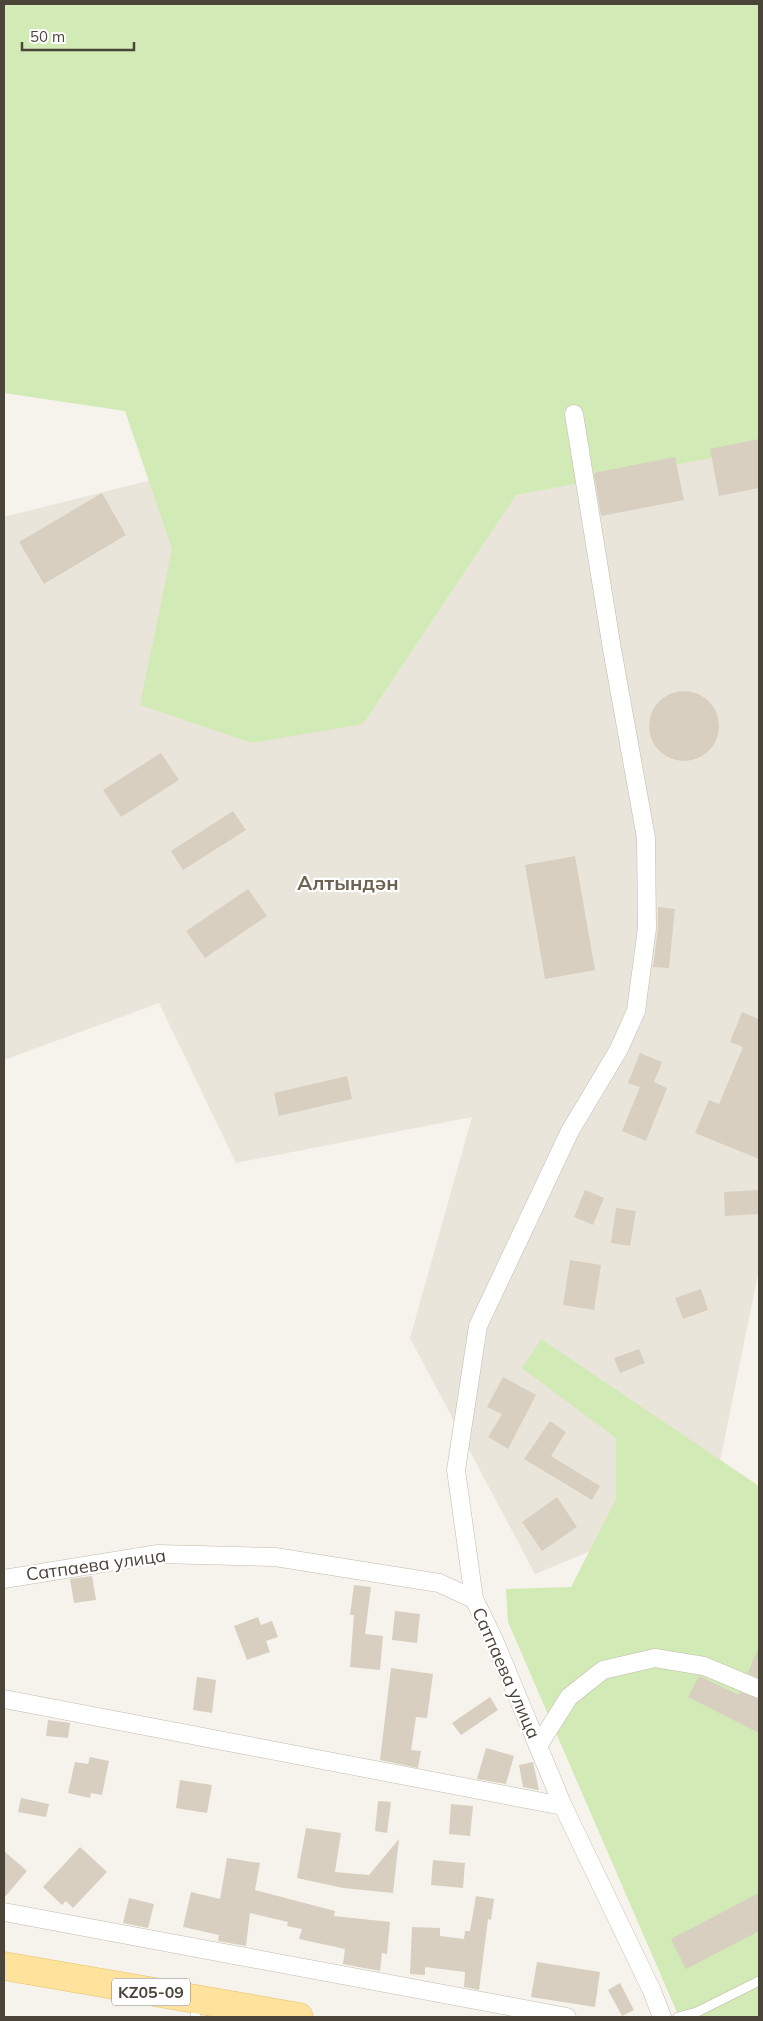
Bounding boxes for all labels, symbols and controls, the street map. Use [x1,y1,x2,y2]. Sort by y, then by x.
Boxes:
scale bar [22,20,135,52]
text: 50 m [30,27,65,46]
district label: Алтындән [297,870,399,895]
street label: Сатпаева улица [24,1543,167,1586]
street label: Сатпаева улица [467,1604,546,1742]
road number: KZ05-09 [112,1978,190,2005]

